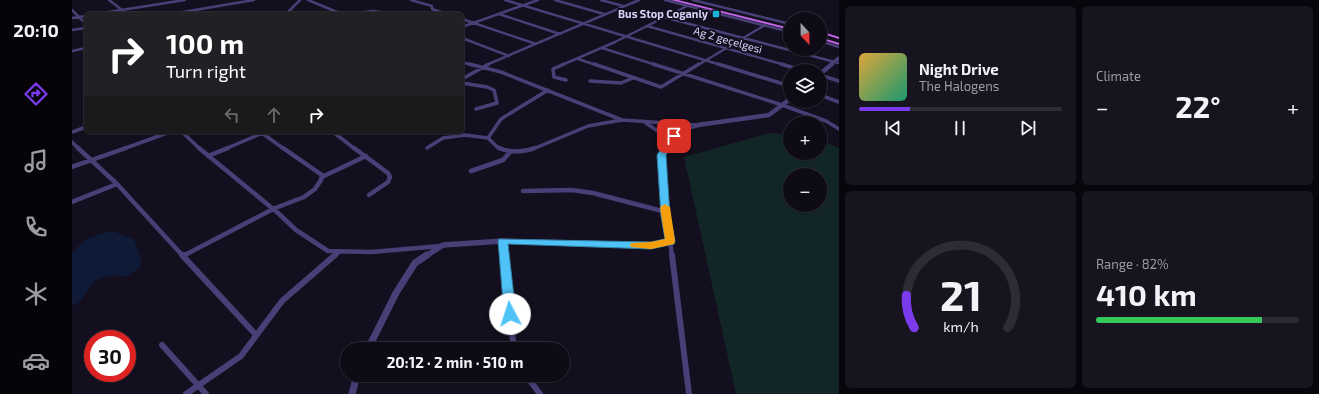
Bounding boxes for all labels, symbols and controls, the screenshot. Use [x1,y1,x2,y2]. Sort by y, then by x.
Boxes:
place label: Bus Stop Coganly [618,7,709,21]
marker: Bus Stop Coganly [711,9,721,19]
north arrow [783,12,827,56]
map controls [783,12,827,212]
text: 20:10 [13,19,59,41]
street label: Ag 2 geçelgesi [692,24,764,56]
text: 100 m [166,26,244,60]
icon: right [100,28,152,80]
text: Turn right [166,60,246,82]
text: Night Drive [919,60,999,78]
button: layers [783,64,827,108]
text: Climate [1096,68,1141,84]
text: The Halogens [919,78,999,94]
icon: directions [22,80,50,108]
text: 22° [1175,88,1220,124]
text: − [1096,94,1109,120]
text: + [1287,94,1299,120]
icon: left [221,104,243,126]
icon: ahead [263,104,285,126]
icon: right [305,104,327,126]
button: + [783,116,827,160]
icon: previous [882,117,904,139]
icon: pause [949,117,971,139]
icon: next [1017,117,1039,139]
pin [657,119,691,153]
icon: arrive [663,125,685,147]
icon: music [22,147,50,175]
button: − [783,168,827,212]
icon: phone [22,213,50,241]
text: Range · 82% [1096,256,1169,272]
text: 21 [939,268,982,318]
text: 410 km [1096,276,1197,312]
icon: climate [22,280,50,308]
position arrow [489,293,531,335]
text: km/h [943,317,978,334]
speed limit sign: 30 [84,330,136,382]
icon: car [22,347,50,375]
text: 20:12 · 2 min · 510 m [387,353,523,371]

